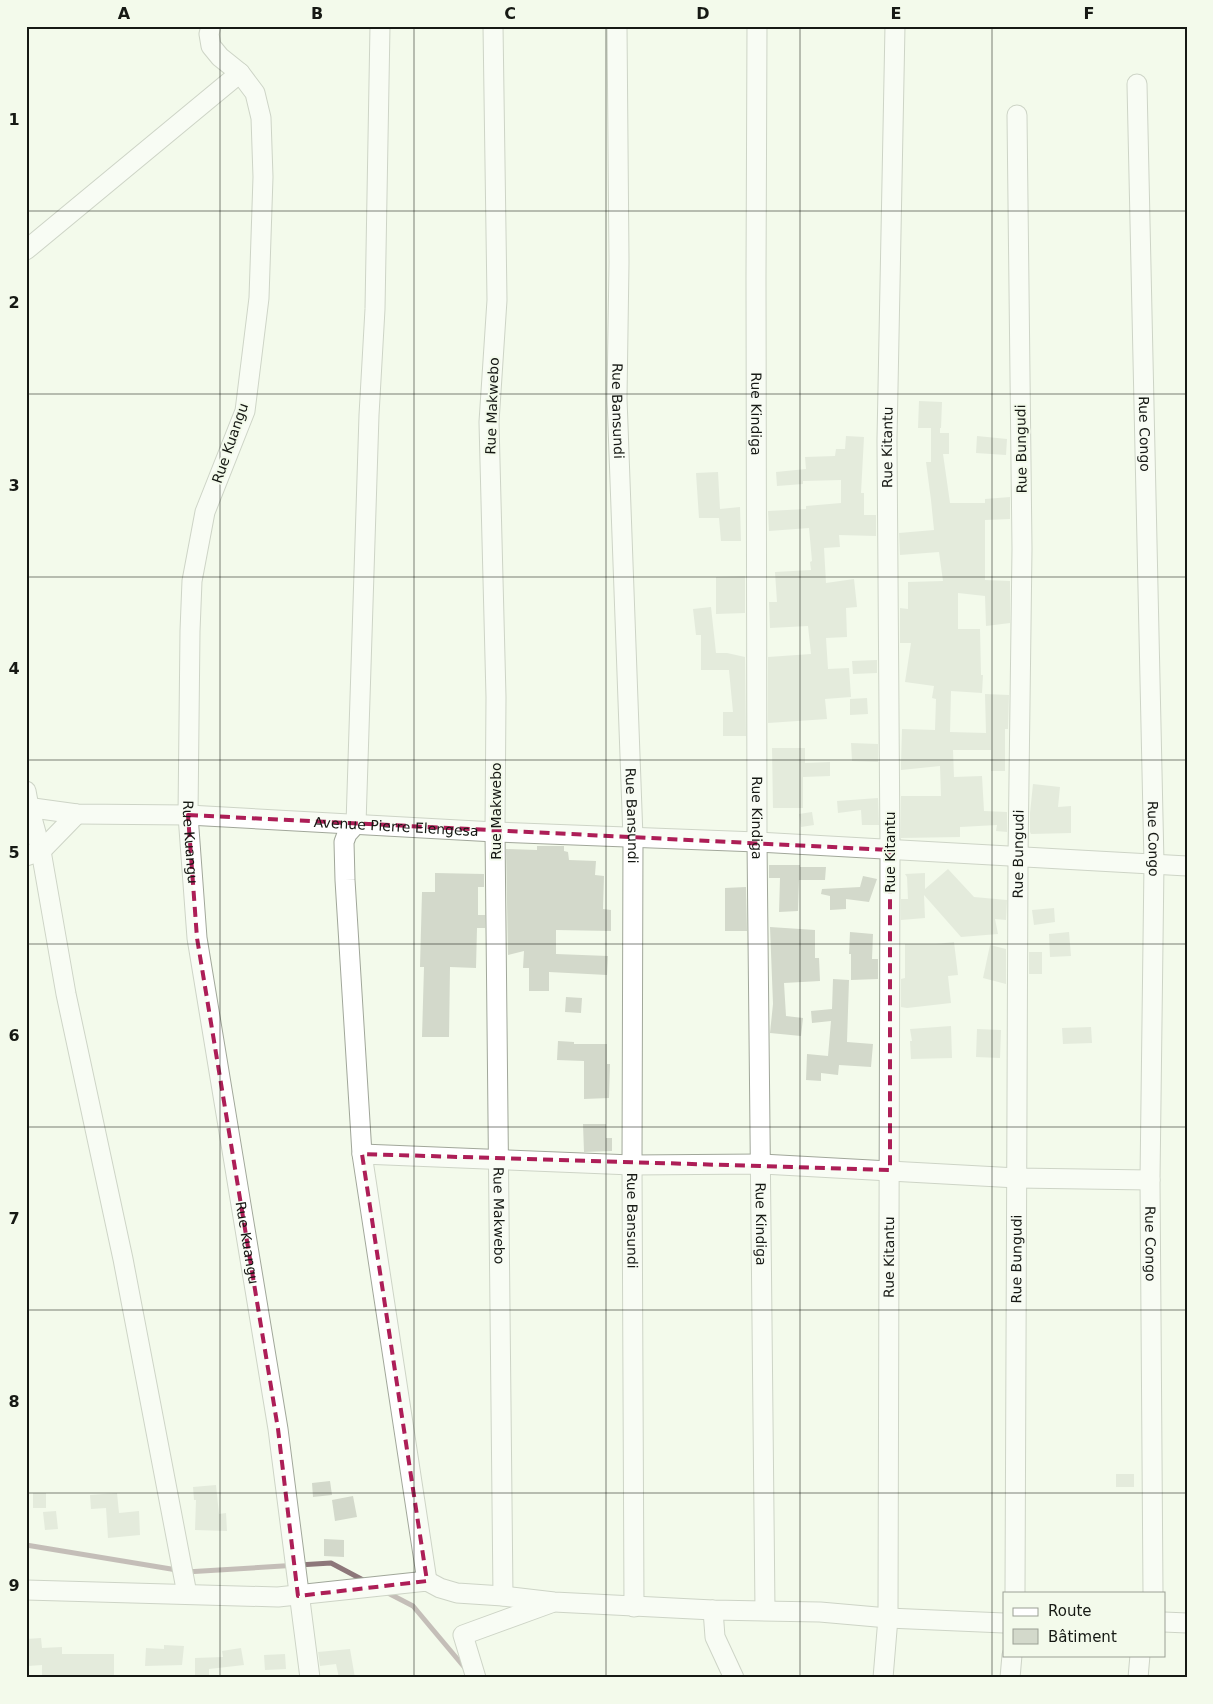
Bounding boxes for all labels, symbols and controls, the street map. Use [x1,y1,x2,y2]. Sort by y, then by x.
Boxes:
text: A [118,4,131,23]
text: B [311,4,323,23]
text: C [504,4,516,23]
text: D [696,4,710,23]
text: E [891,4,901,23]
text: F [1084,4,1094,23]
text: 1 [8,110,20,129]
text: 2 [8,293,20,312]
street label: Rue Makwebo [482,357,502,455]
street label: Rue Bansundi [609,363,627,459]
street label: Rue Kindiga [748,372,764,456]
street label: Rue Congo [1136,396,1153,472]
street label: Rue Kuangu [209,401,251,485]
street label: Rue Bungudi [1012,404,1030,494]
street label: Rue Kitantu [879,406,896,488]
text: 3 [8,476,20,495]
text: 4 [8,659,20,678]
street label: Rue Makwebo [488,762,504,860]
street label: Rue Bansundi [622,767,641,864]
street label: Rue Kindiga [749,776,765,860]
street label: Rue Kuangu [180,800,201,884]
street label: Rue Congo [1145,801,1162,877]
street label: Rue Bungudi [1010,809,1027,899]
street label: Rue Kitantu [882,811,898,893]
street label: Avenue Pierre Elengesa [313,814,479,839]
text: 5 [8,843,20,862]
text: 6 [8,1026,20,1045]
street label: Rue Makwebo [491,1167,508,1264]
street label: Rue Bansundi [624,1173,640,1269]
street label: Rue Kindiga [753,1182,769,1266]
street label: Rue Kuangu [233,1200,262,1285]
street label: Rue Congo [1142,1206,1159,1282]
text: 7 [8,1209,20,1228]
street label: Rue Bungudi [1008,1214,1025,1304]
street label: Rue Kitantu [881,1216,897,1298]
text: 8 [8,1392,20,1411]
text: 9 [8,1576,20,1595]
legend [1003,1592,1166,1656]
text: Route [1048,1602,1092,1620]
text: Bâtiment [1048,1628,1117,1646]

